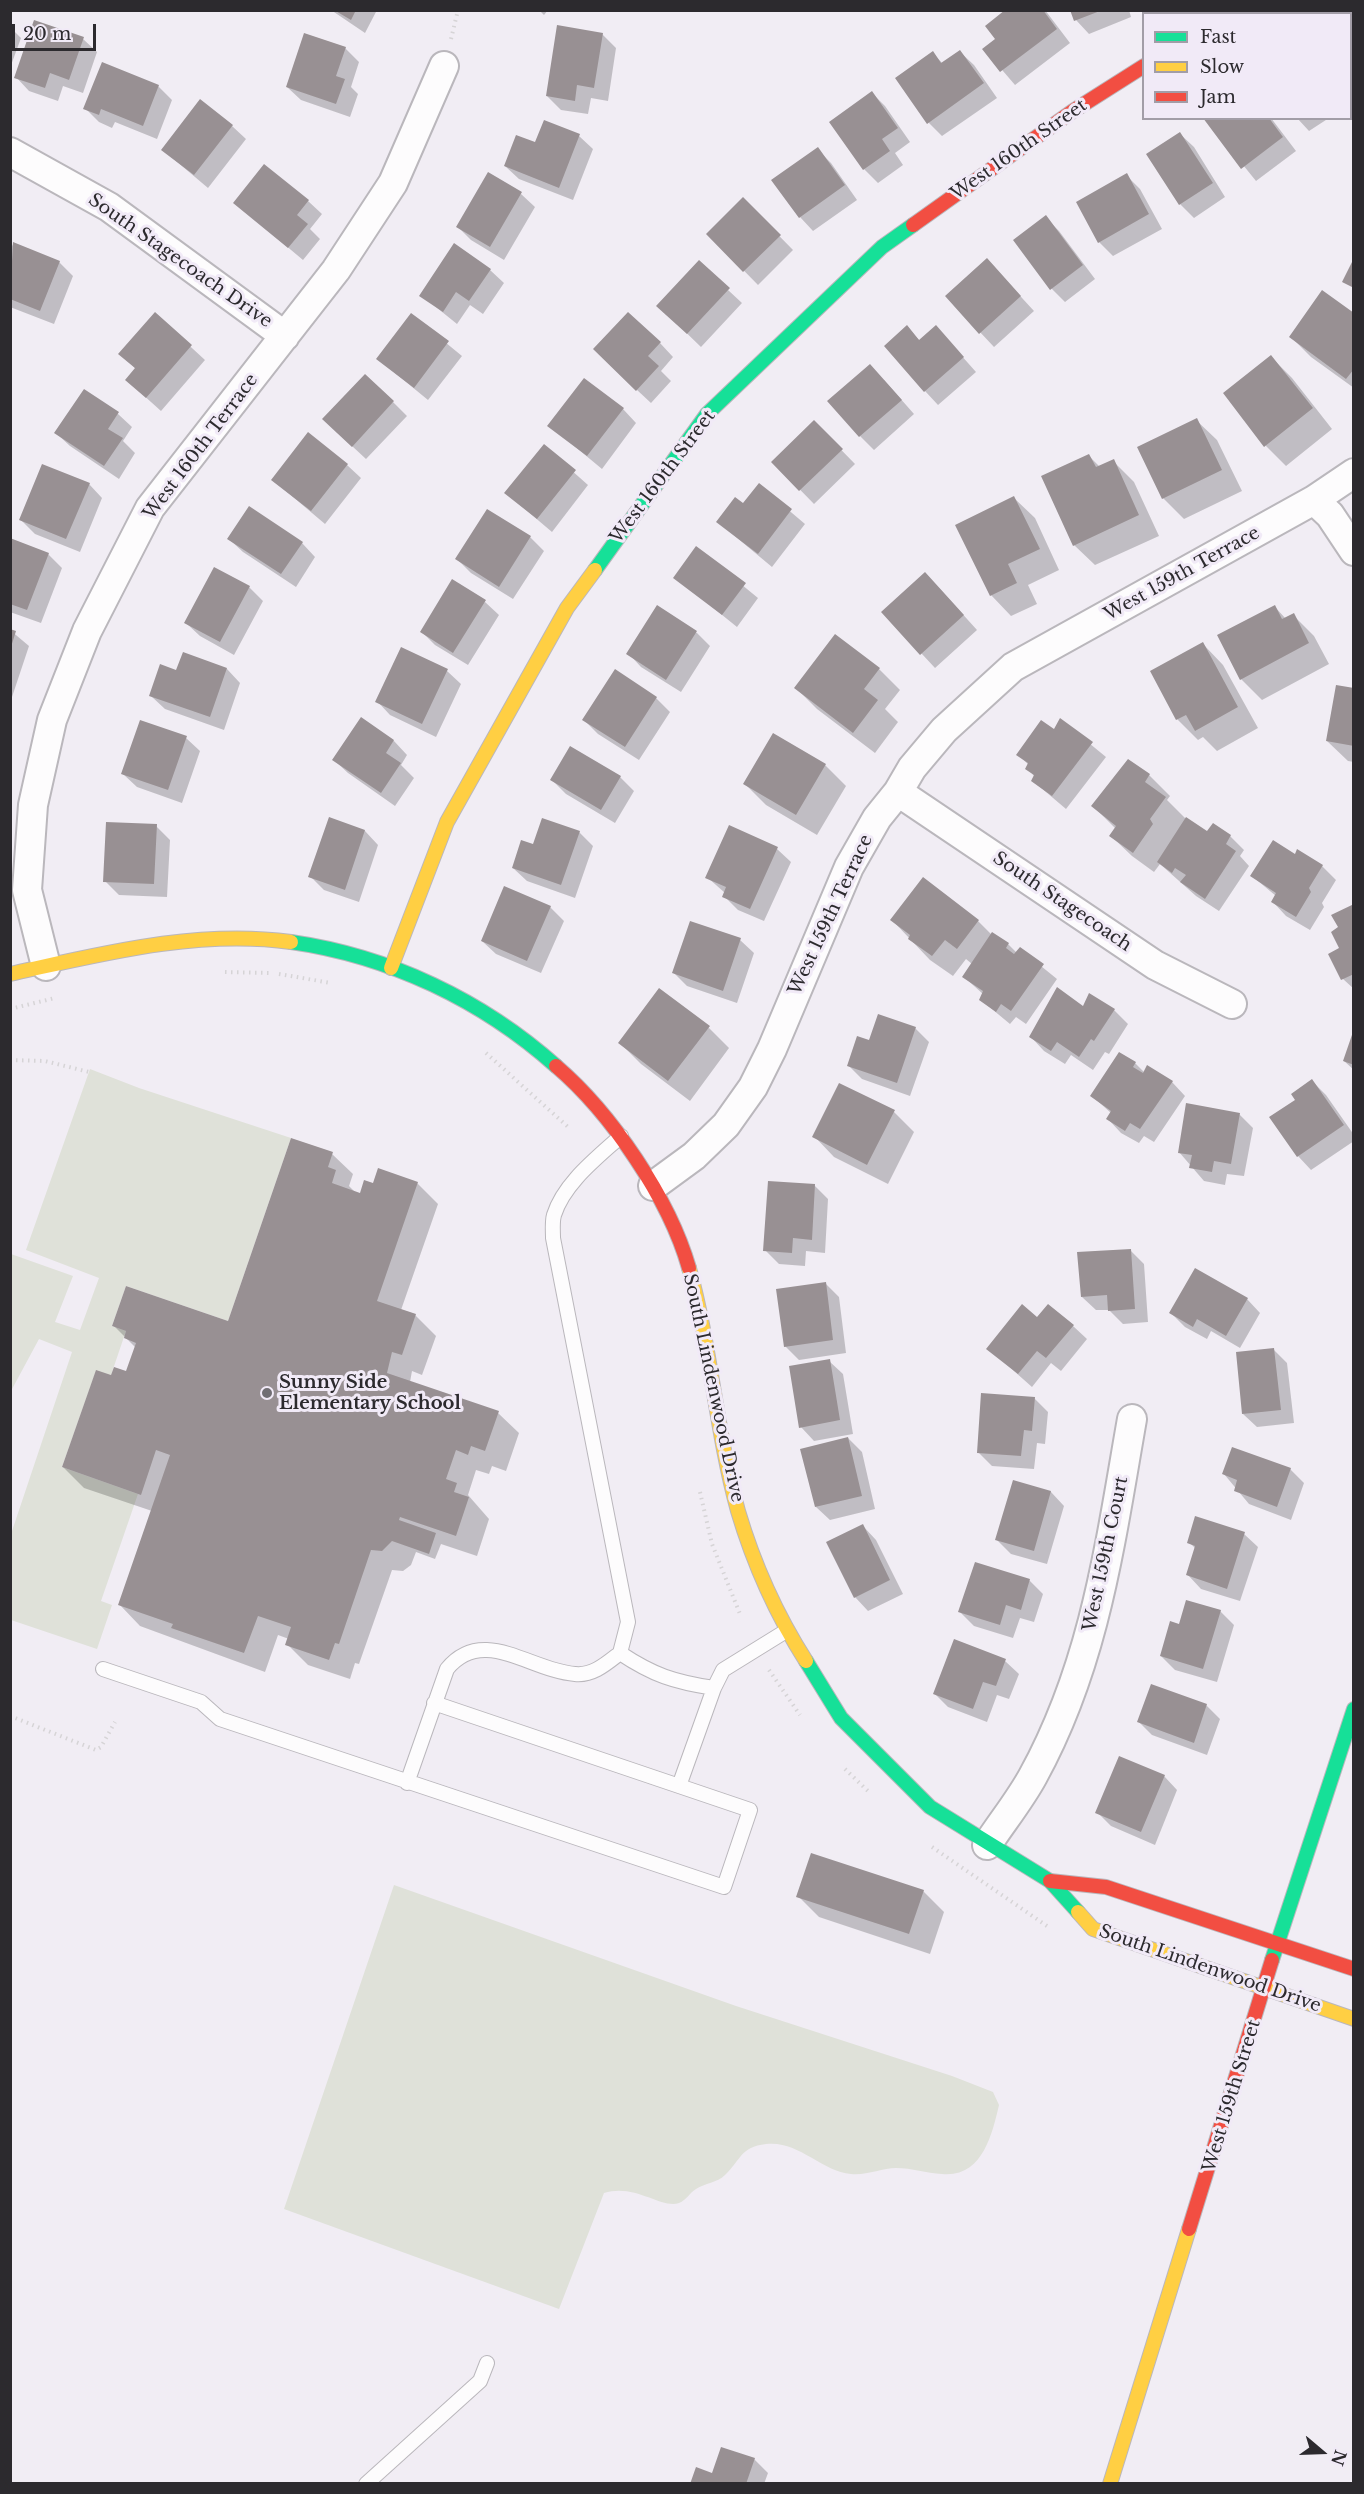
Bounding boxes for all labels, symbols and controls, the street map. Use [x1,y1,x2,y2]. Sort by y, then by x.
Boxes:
scale bar [15,12,99,50]
legend [1142,12,1352,120]
text: 20 m [23,23,71,45]
text: Fast [1200,26,1236,48]
text: Slow [1200,56,1244,78]
text: Jam [1200,86,1236,108]
street label: West 160th Street [947,95,1091,205]
street label: South Stagecoach Drive [84,189,276,333]
street label: West 160th Terrace [139,370,263,524]
street label: West 160th Street [606,406,720,548]
street label: West 159th Terrace [1101,522,1263,626]
street label: West 159th Terrace [784,831,878,999]
street label: South Stagecoach [989,848,1135,956]
street label: South Lindenwood Drive [678,1272,748,1504]
place label: Sunny Side Elementary School [279,1372,461,1414]
marker: Sunny Side Elementary School [260,1386,274,1400]
street label: West 159th Court [1079,1474,1133,1634]
street label: South Lindenwood Drive [1096,1921,1324,2017]
street label: West 159th Street [1198,2017,1266,2175]
north arrow [1292,2422,1352,2482]
text: N [1327,2447,1351,2468]

